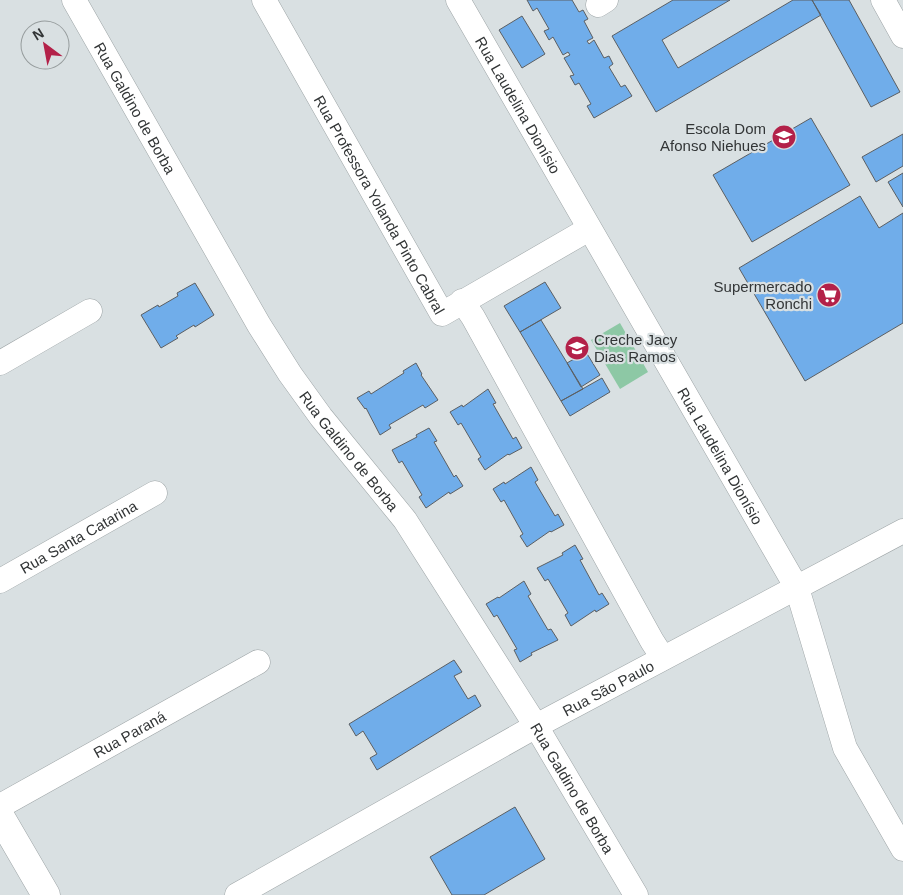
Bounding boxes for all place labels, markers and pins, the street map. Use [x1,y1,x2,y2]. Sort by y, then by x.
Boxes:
place label: Escola Dom Afonso Niehues [660,120,766,154]
school or university icon: Escola Dom Afonso Niehues [771,124,797,150]
place label: Supermercado Ronchi [714,278,812,312]
supermarket icon: Supermercado Ronchi [816,282,842,308]
place label: Creche Jacy Dias Ramos [594,331,678,365]
school or university icon: Creche Jacy Dias Ramos [564,335,590,361]

